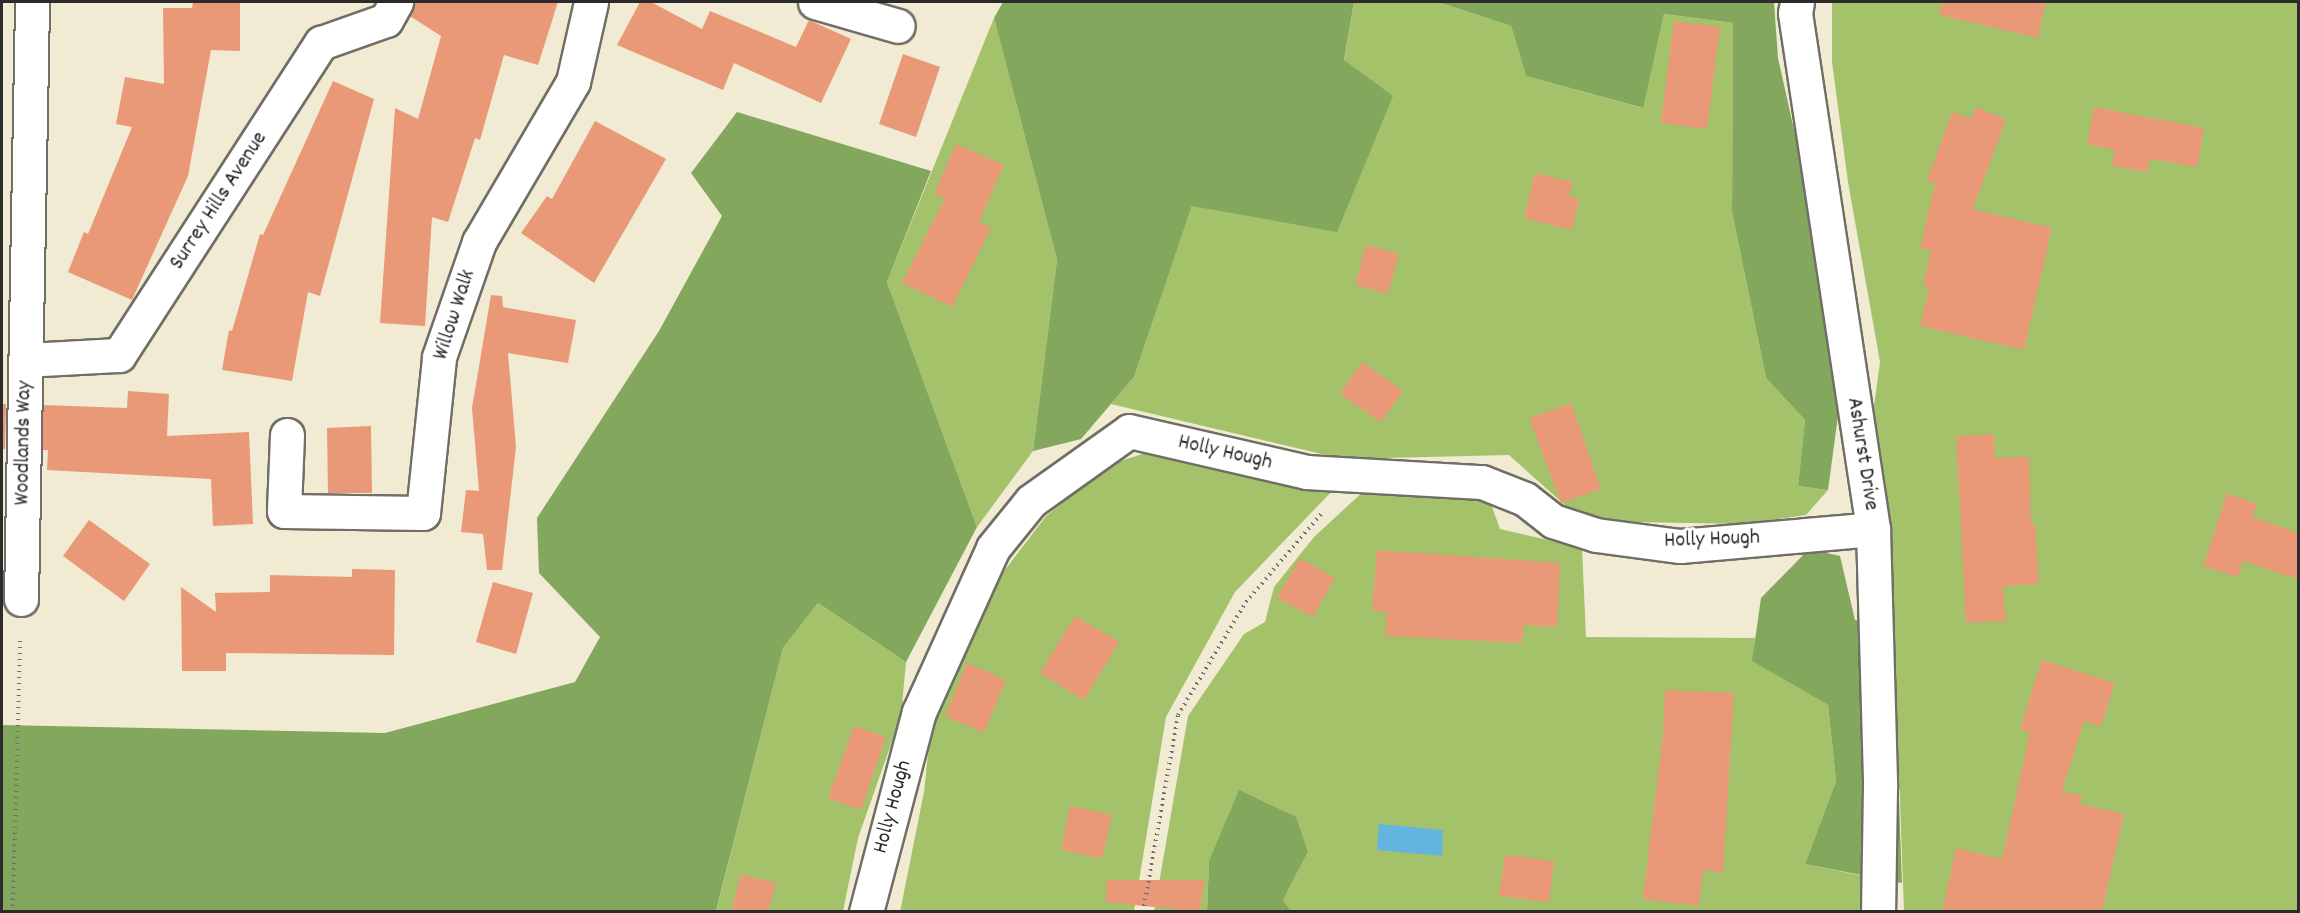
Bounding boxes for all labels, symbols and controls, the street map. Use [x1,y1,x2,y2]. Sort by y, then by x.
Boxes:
street label: Surrey Hills Avenue [165,127,273,275]
street label: Willow Walk [428,267,482,363]
street label: Woodlands Way [10,380,38,506]
street label: Ashurst Drive [1840,396,1884,512]
street label: Holly Hough [1175,429,1275,477]
street label: Holly Hough [1664,525,1760,555]
street label: Holly Hough [868,757,918,857]

